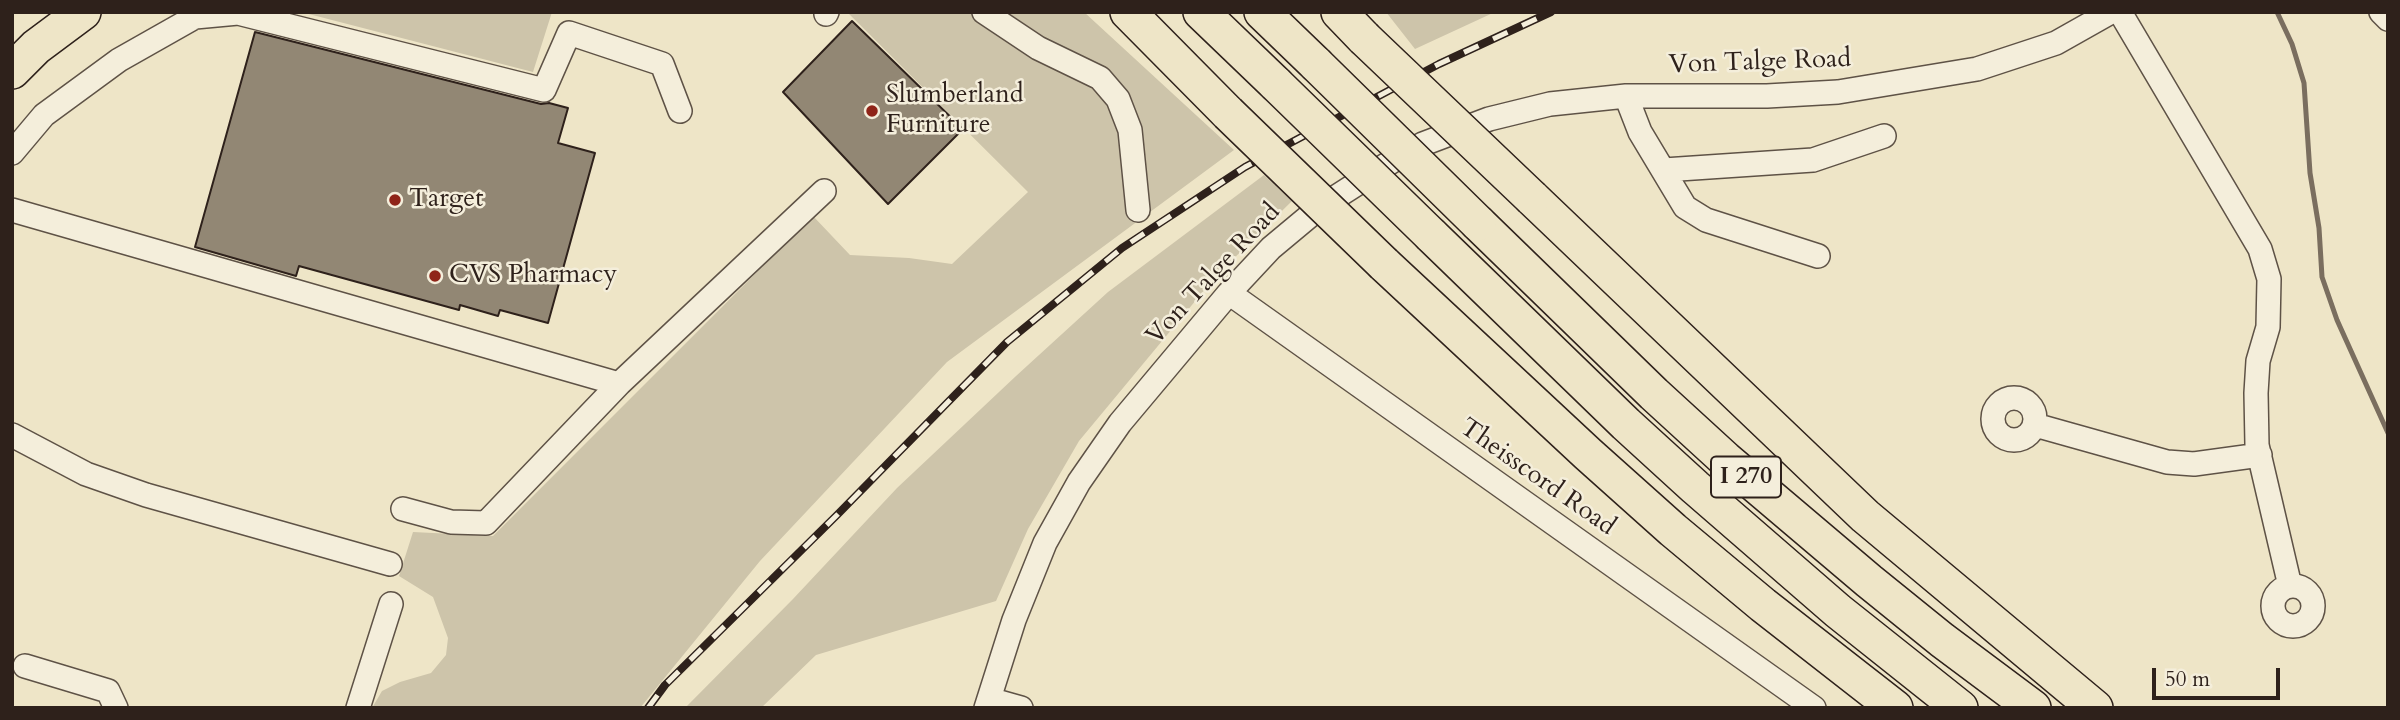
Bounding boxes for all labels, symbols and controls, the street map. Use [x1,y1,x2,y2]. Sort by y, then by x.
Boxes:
street label: Von Talge Road [1668,44,1852,82]
place label: Slumberland Furniture [886,80,1024,142]
marker: Slumberland Furniture [864,103,880,119]
place label: Target [409,184,483,216]
marker: Target [387,192,403,208]
street label: Von Talge Road [1140,198,1288,352]
place label: CVS Pharmacy [449,260,617,292]
marker: CVS Pharmacy [427,268,443,284]
street label: Theisscord Road [1453,413,1621,543]
road number: I 270 [1711,456,1781,498]
scale bar [2155,654,2283,698]
text: 50 m [2165,665,2210,694]

